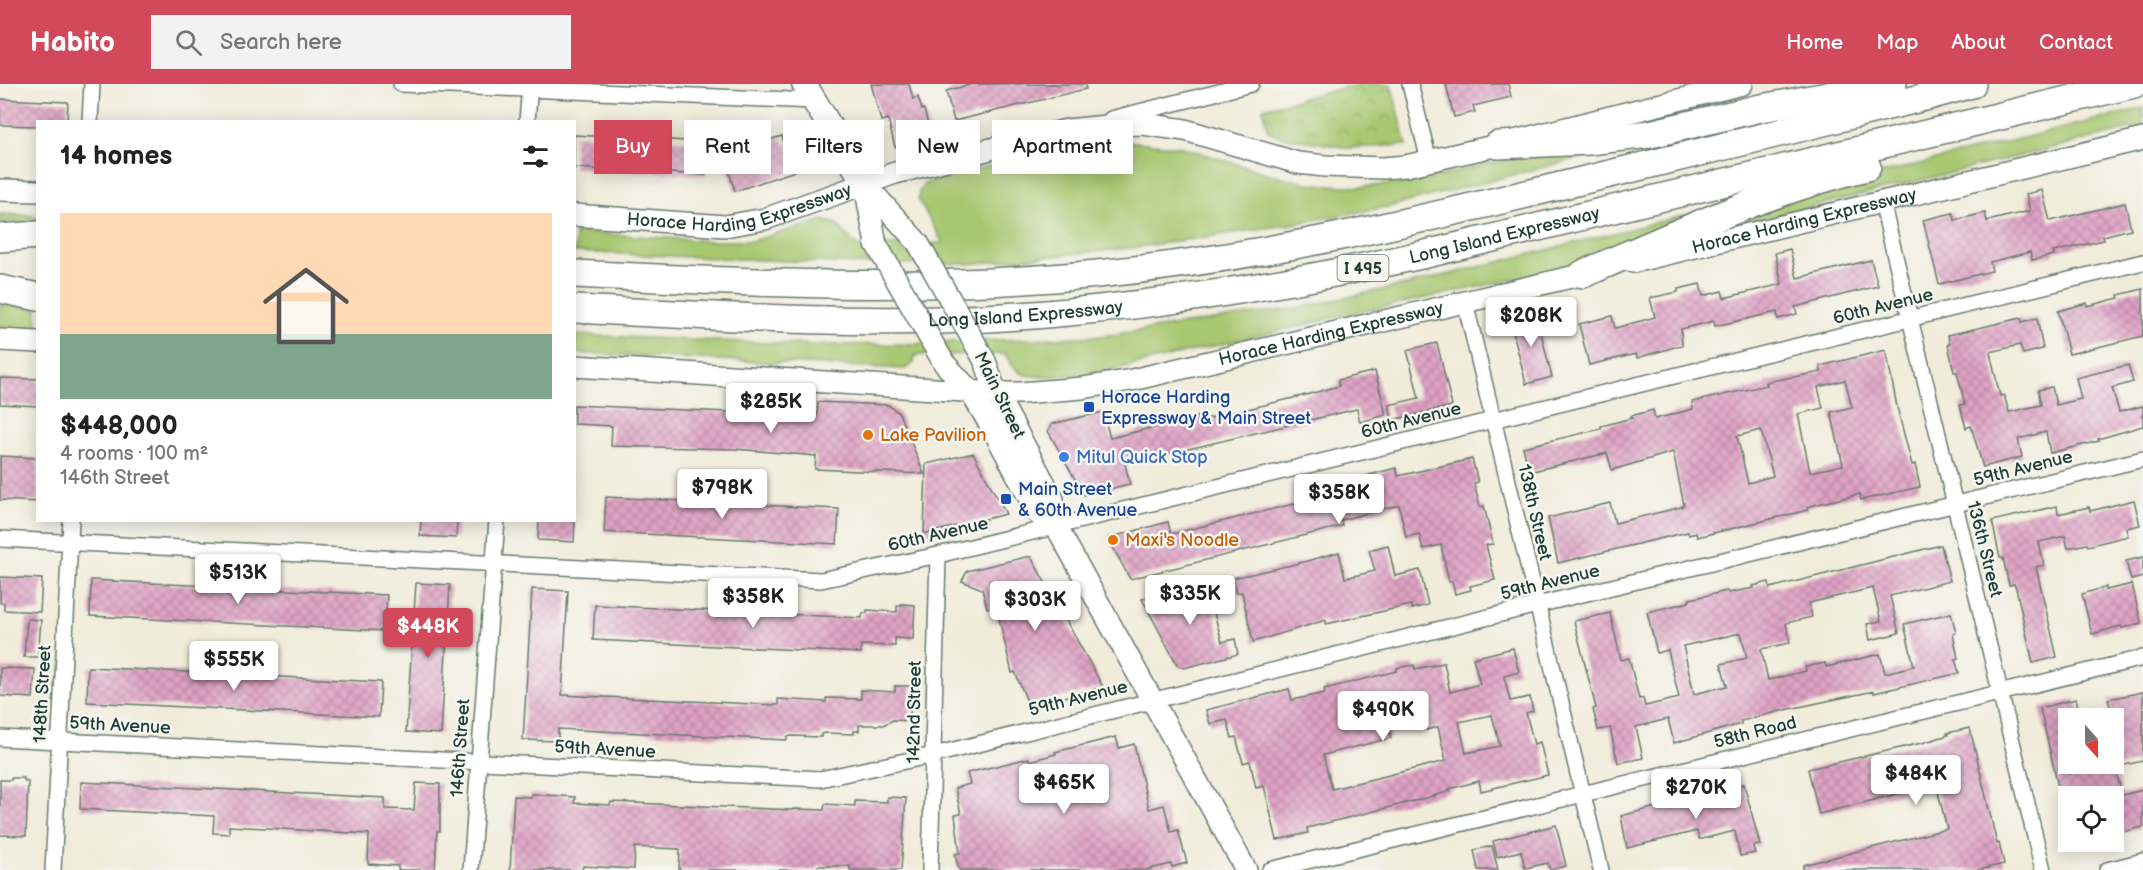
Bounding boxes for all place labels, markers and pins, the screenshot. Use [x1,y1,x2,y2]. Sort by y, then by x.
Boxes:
pin: $208K [1489,297,1573,348]
pin: $285K [729,383,813,434]
place label: Horace Harding Expressway & Main Street [1101,387,1312,429]
marker: Horace Harding Expressway & Main Street [1082,400,1096,414]
place label: Lake Pavilion [880,425,986,446]
marker: Lake Pavilion [861,428,875,442]
place label: Mitul Quick Stop [1076,447,1208,468]
marker: Mitul Quick Stop [1057,450,1071,464]
pin: $798K [680,469,764,520]
pin: $358K [1297,474,1381,525]
place label: Main Street & 60th Avenue [1018,479,1137,521]
marker: Main Street & 60th Avenue [999,492,1013,506]
place label: Maxi's Noodle [1125,530,1239,551]
marker: Maxi's Noodle [1106,533,1120,547]
pin: $513K [196,554,280,605]
pin: $335K [1148,575,1232,626]
pin: $358K [711,578,795,629]
pin: $303K [993,581,1077,632]
pin: $448K [386,608,470,659]
pin: $555K [192,641,276,692]
pin: $490K [1341,691,1425,742]
pin: $484K [1874,755,1958,806]
pin: $465K [1022,764,1106,815]
pin: $270K [1654,769,1738,820]

